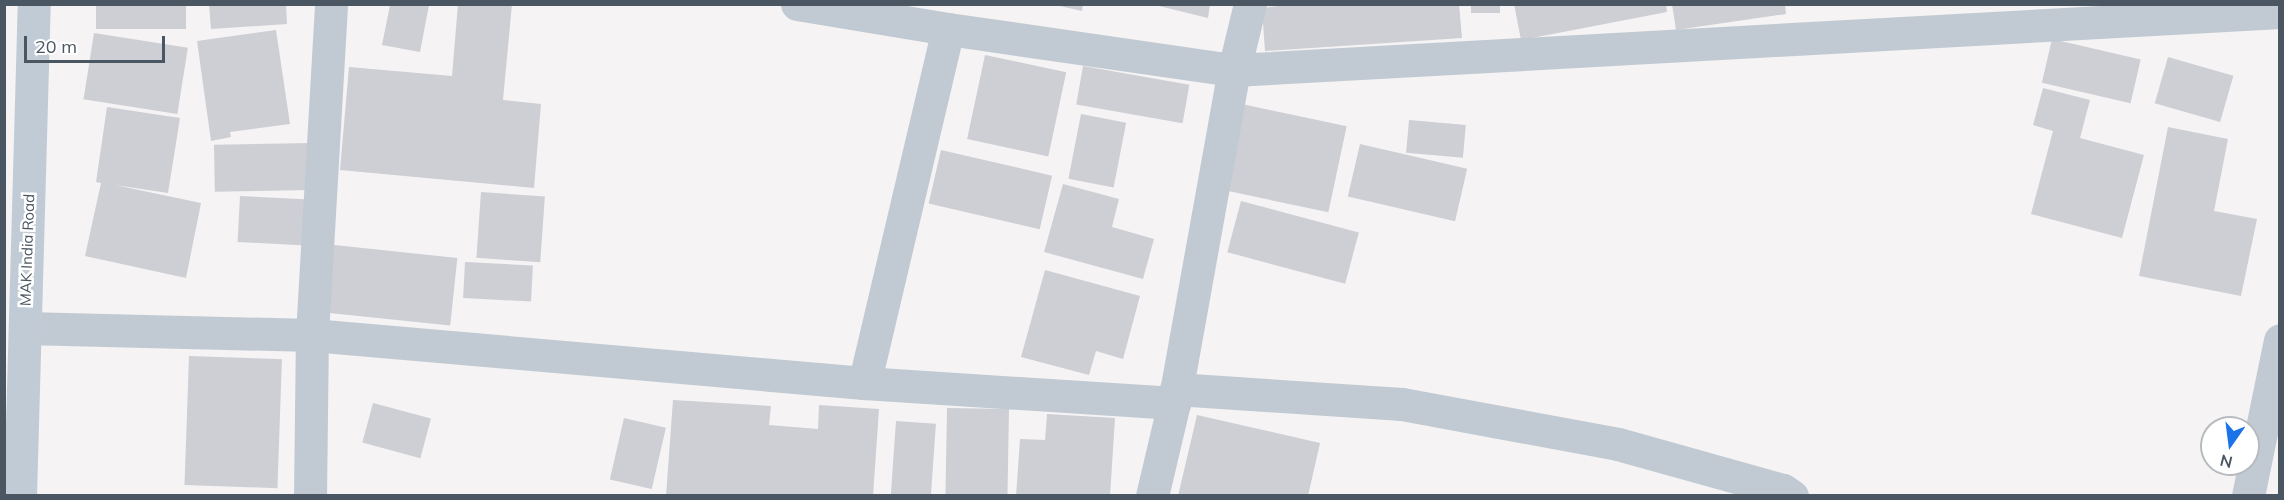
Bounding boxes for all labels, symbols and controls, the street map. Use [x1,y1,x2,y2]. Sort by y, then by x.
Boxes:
scale bar [27,24,168,62]
text: 20 m [35,35,77,58]
street label: MAK India Road [16,194,38,306]
north arrow [2200,416,2260,476]
text: N [2218,450,2234,473]

